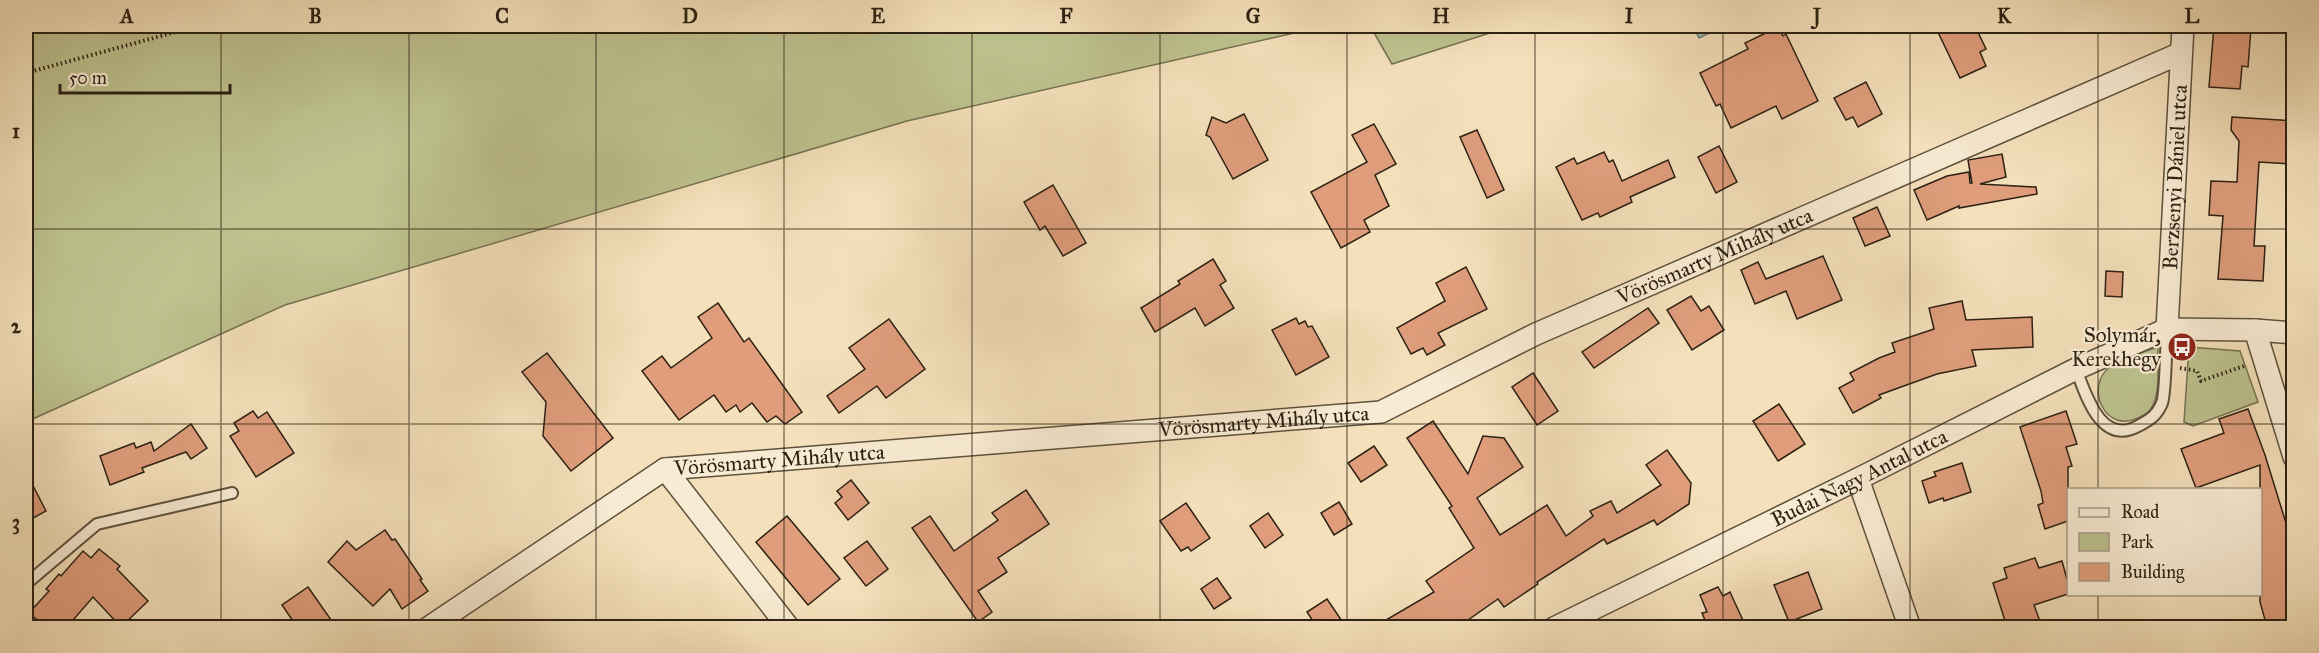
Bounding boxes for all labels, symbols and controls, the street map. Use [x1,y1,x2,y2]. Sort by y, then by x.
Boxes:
text: A [118,4,134,28]
text: B [308,4,322,28]
text: C [495,4,509,28]
text: D [682,4,698,28]
text: E [871,4,886,28]
text: F [1059,4,1073,28]
text: G [1246,4,1261,28]
text: H [1432,4,1450,28]
text: I [1625,4,1634,28]
text: J [1810,4,1822,30]
text: K [1997,4,2012,28]
text: L [2185,4,2200,28]
scale bar [60,57,230,95]
text: 50 m [69,67,107,89]
street label: Berzsenyi Dániel utca [2157,84,2193,271]
text: 1 [12,119,20,143]
street label: Vörösmarty Mihály utca [1612,202,1817,311]
text: 2 [11,314,22,338]
place label: Solymár, Kerekhegy [2071,322,2162,372]
bus stop icon: Solymár, Kerekhegy [2166,331,2198,363]
street label: Vörösmarty Mihály utca [1156,400,1370,443]
street label: Budai Nagy Antal utca [1767,423,1952,533]
street label: Vörösmarty Mihály utca [672,439,886,481]
legend [2067,488,2262,596]
text: Road [2121,501,2159,523]
text: 3 [12,510,20,535]
text: Park [2121,531,2154,553]
text: Building [2121,561,2185,584]

